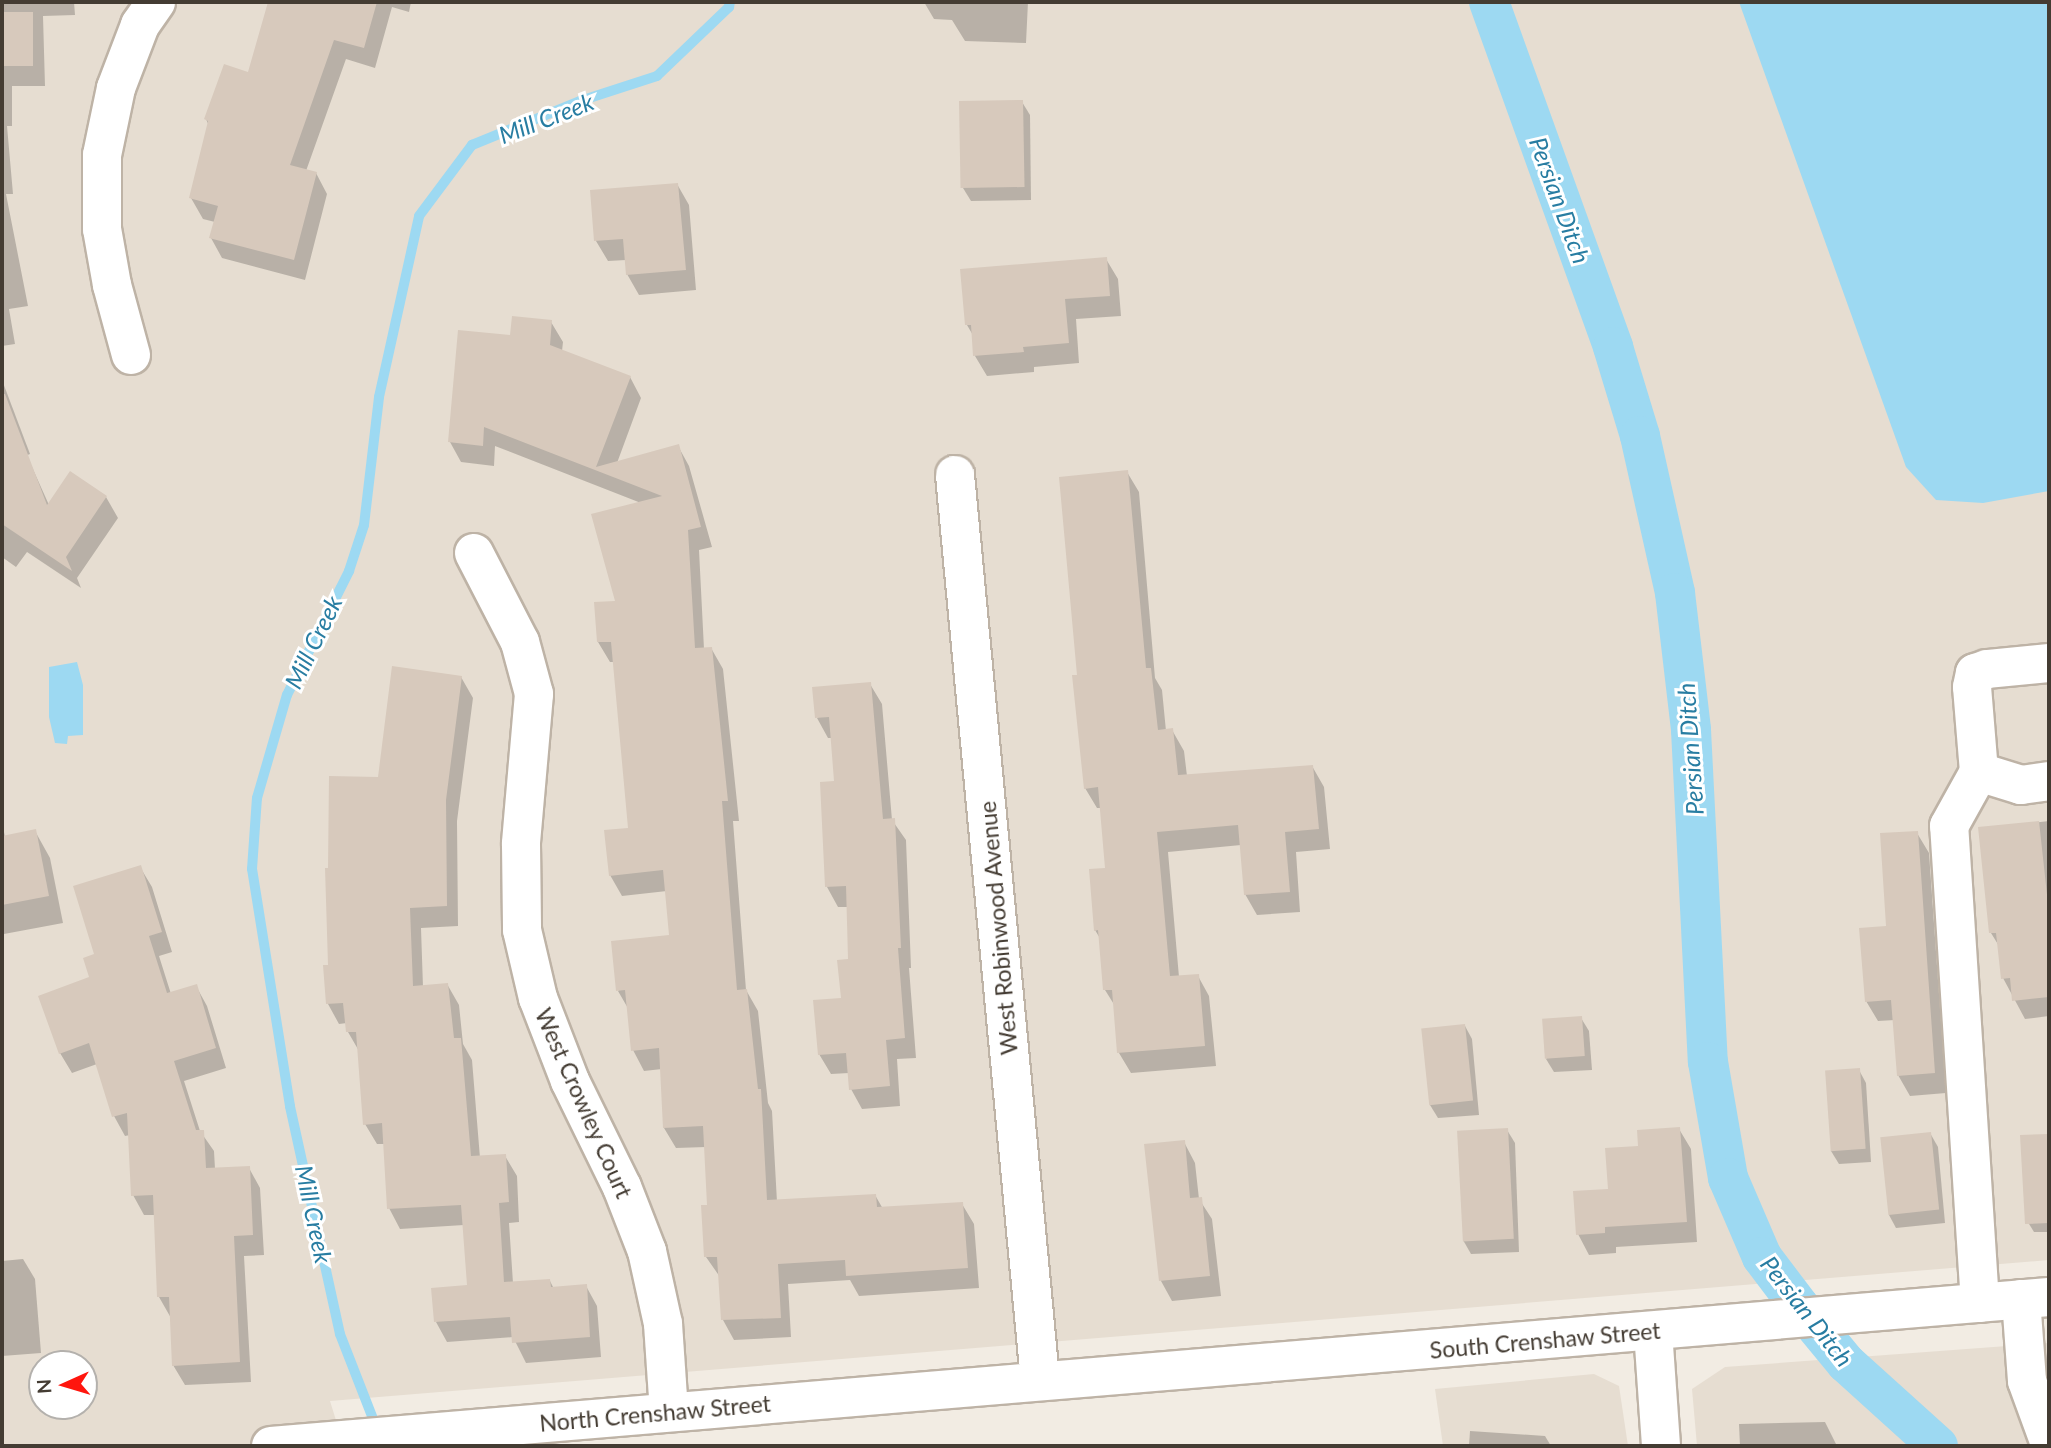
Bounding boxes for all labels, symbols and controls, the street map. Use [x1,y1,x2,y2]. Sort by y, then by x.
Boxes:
water label: Mill Creek [494,87,598,149]
water label: Persian Ditch [1524,133,1596,267]
water label: Mill Creek [278,591,348,693]
water label: Persian Ditch [1671,682,1709,816]
street label: West Robinwood Avenue [973,800,1023,1056]
street label: West Crowley Court [530,1004,638,1202]
water label: Mill Creek [290,1162,338,1266]
water label: Persian Ditch [1755,1250,1859,1372]
street label: South Crenshaw Street [1428,1316,1662,1364]
north arrow [28,1350,98,1420]
text: N [32,1378,56,1394]
street label: North Crenshaw Street [538,1389,772,1437]

